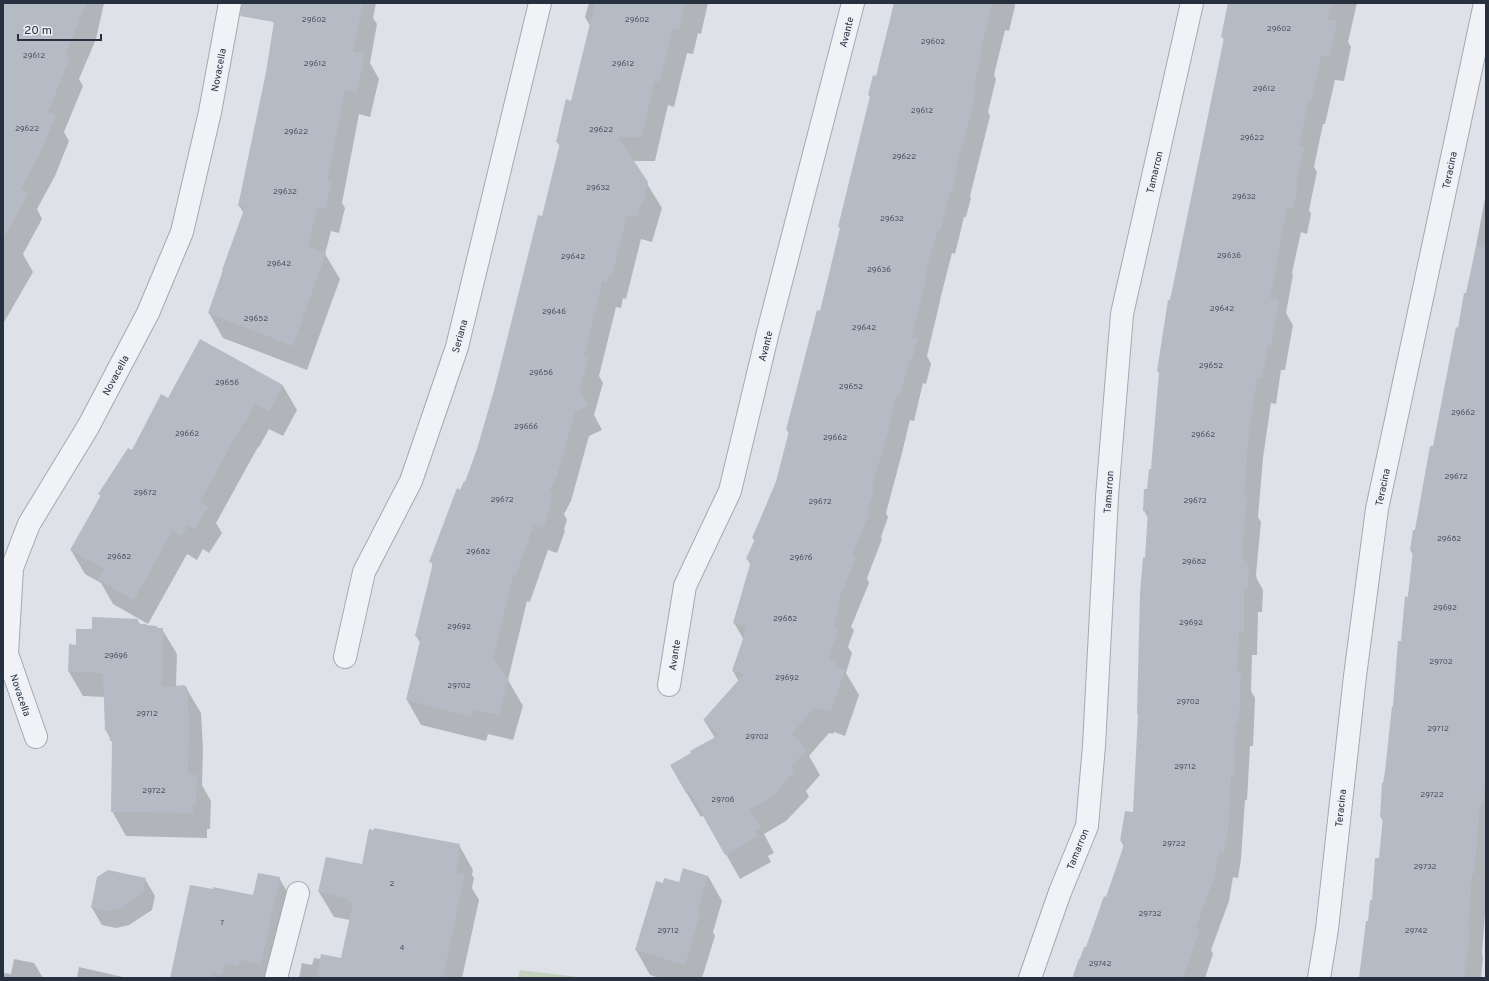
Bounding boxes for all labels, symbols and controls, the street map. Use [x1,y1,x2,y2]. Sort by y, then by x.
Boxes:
house number: 29602 [302,15,326,25]
house number: 29602 [625,15,649,25]
scale bar [18,16,101,42]
street label: Avante [837,16,858,49]
text: 20 m [24,23,52,39]
house number: 29602 [1267,24,1291,34]
house number: 29602 [921,37,945,47]
street label: Novacella [209,47,230,93]
house number: 29612 [23,51,45,61]
house number: 29612 [304,59,326,69]
house number: 29612 [612,59,634,69]
house number: 29612 [1253,84,1275,94]
house number: 29612 [911,106,933,116]
house number: 29622 [15,124,39,134]
house number: 29622 [589,125,613,135]
house number: 29622 [284,127,308,137]
house number: 29622 [1240,133,1264,143]
street label: Tamarron [1144,150,1167,195]
street label: Teracina [1440,150,1461,190]
house number: 29622 [892,152,916,162]
house number: 29632 [586,183,610,193]
house number: 29632 [273,187,297,197]
house number: 29632 [1232,192,1256,202]
house number: 29632 [880,214,904,224]
house number: 29636 [1217,251,1241,261]
house number: 29642 [561,252,585,262]
house number: 29642 [267,259,291,269]
house number: 29636 [867,265,891,275]
house number: 29642 [1210,304,1234,314]
house number: 29646 [542,307,566,317]
house number: 29652 [244,314,268,324]
street label: Seriana [450,318,471,354]
house number: 29642 [852,323,876,333]
street label: Avante [756,330,777,363]
street label: Novacella [100,353,132,398]
house number: 29652 [1199,361,1223,371]
house number: 29656 [529,368,553,378]
house number: 29656 [215,378,239,388]
house number: 29652 [839,382,863,392]
house number: 29662 [1451,408,1475,418]
house number: 29666 [514,422,538,432]
house number: 29662 [175,429,199,439]
house number: 29662 [1191,430,1215,440]
house number: 29662 [823,433,847,443]
street label: Teracina [1373,467,1394,507]
street label: Tamarron [1102,470,1117,514]
house number: 29672 [1444,472,1468,482]
house number: 29672 [133,488,157,498]
house number: 29672 [490,495,514,505]
house number: 29672 [1183,496,1207,506]
house number: 29672 [808,497,832,507]
house number: 29682 [1437,534,1461,544]
house number: 29682 [466,547,490,557]
house number: 29682 [107,552,131,562]
house number: 29676 [790,553,813,563]
house number: 29682 [1182,557,1206,567]
house number: 29692 [1433,603,1457,613]
house number: 29682 [773,614,797,624]
house number: 29692 [1179,618,1203,628]
house number: 29692 [447,622,471,632]
street label: Avante [667,639,684,672]
house number: 29696 [104,651,128,661]
house number: 29702 [1429,657,1453,667]
street label: Novacella [6,673,33,718]
house number: 29692 [775,673,799,683]
house number: 29702 [447,681,471,691]
house number: 29702 [1176,697,1200,707]
house number: 29712 [136,709,158,719]
house number: 29712 [1427,724,1449,734]
house number: 29702 [745,732,769,742]
house number: 29712 [1174,762,1196,772]
house number: 29722 [142,786,166,796]
street label: Teracina [1333,789,1350,828]
house number: 29722 [1420,790,1444,800]
house number: 29706 [711,795,735,805]
street label: Tamarron [1064,827,1092,872]
house number: 29722 [1162,839,1186,849]
house number: 29732 [1413,862,1437,872]
house number: 2 [390,879,395,889]
house number: 29732 [1138,909,1162,919]
house number: 7 [220,918,224,928]
house number: 29712 [657,926,679,936]
house number: 29742 [1405,926,1427,936]
house number: 4 [400,943,405,953]
house number: 29742 [1089,959,1111,969]

